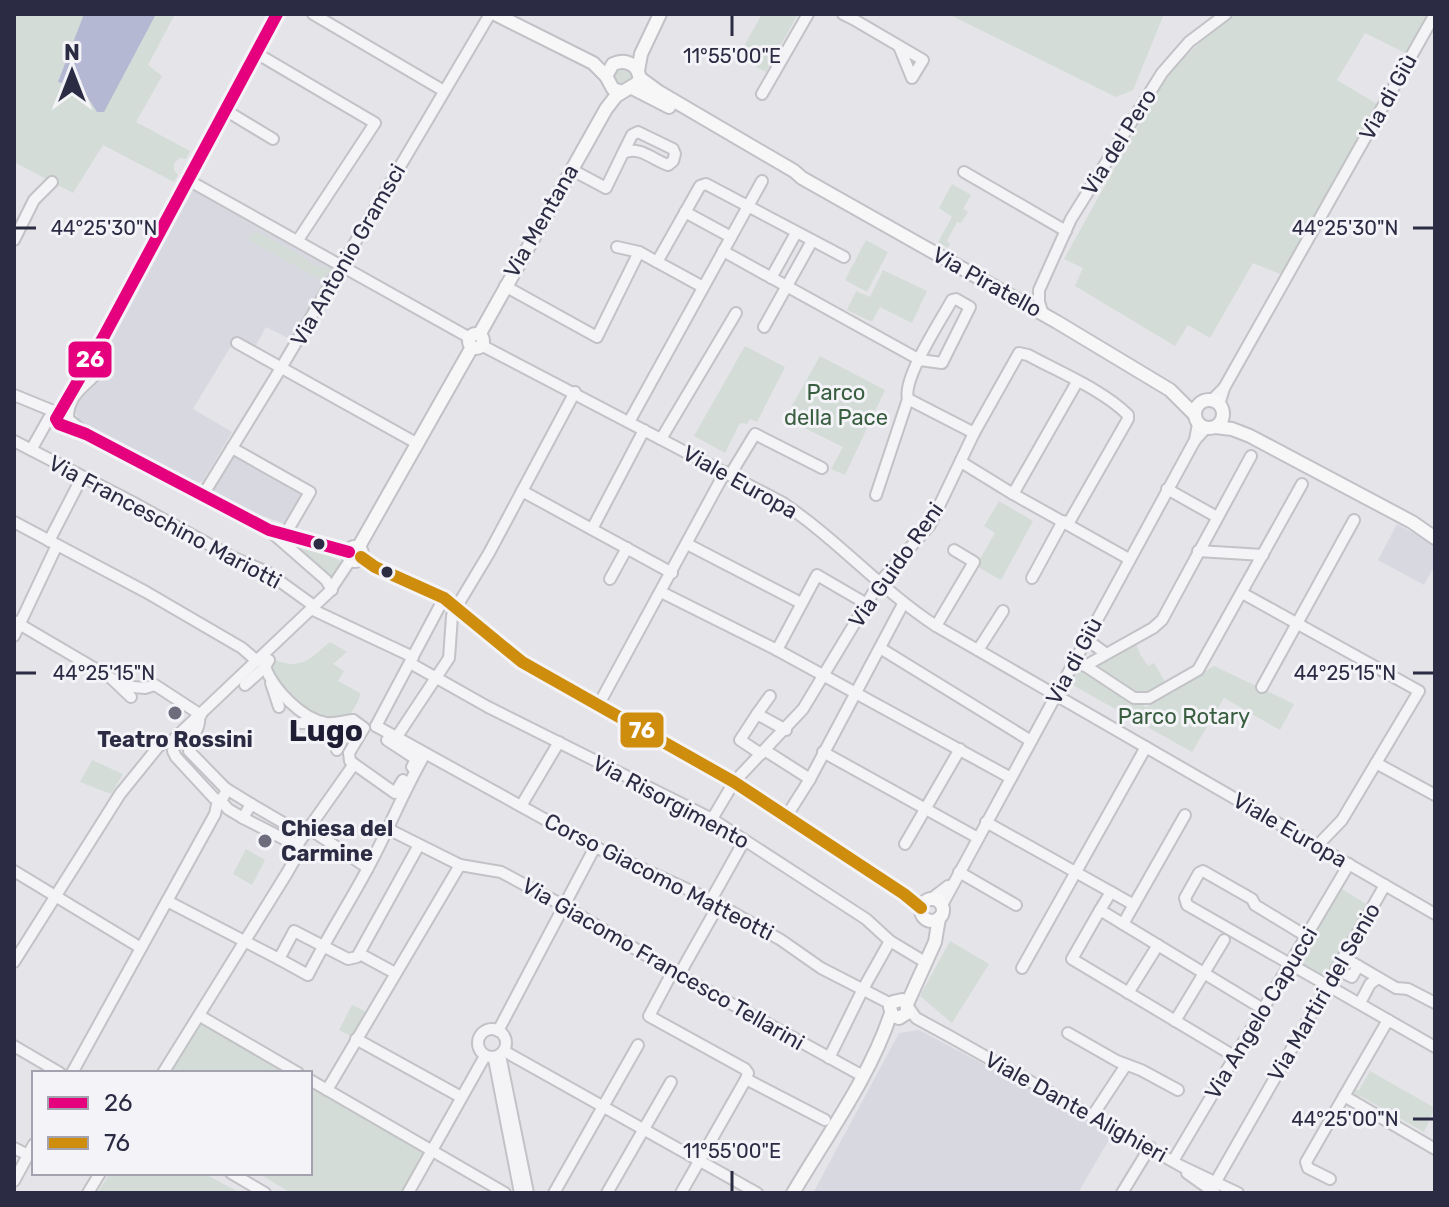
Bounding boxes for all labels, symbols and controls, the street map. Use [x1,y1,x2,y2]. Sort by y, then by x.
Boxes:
north arrow [32,32,112,112]
text: N [64,39,80,66]
text: 11°55'00"E [683,44,781,68]
street label: Via di Giù [1353,49,1423,145]
street label: Via del Pero [1076,84,1162,200]
street label: Via Antonio Gramsci [285,159,411,351]
street label: Via Mentana [498,160,584,282]
text: 44°25'30"N [51,216,157,240]
text: 44°25'30"N [1292,216,1398,240]
street label: Via Piratello [927,241,1047,323]
line badge: 26 [67,340,113,379]
text: 26 [76,346,104,373]
park label: Parco della Pace [784,379,888,431]
street label: Viale Europa [678,439,802,525]
street label: Via Franceschino Mariotti [44,449,286,595]
street label: Via Guido Reni [843,497,949,633]
unlabelled marker [311,536,327,552]
unlabelled marker [379,564,395,580]
street label: Via di Giù [1040,613,1108,709]
text: 44°25'15"N [53,661,155,685]
text: 44°25'15"N [1294,661,1396,685]
park label: Parco Rotary [1118,703,1250,730]
marker: Teatro Rossini [166,704,184,722]
line badge: 76 [619,711,665,749]
district label: Lugo [289,713,363,749]
text: 76 [629,717,655,744]
place label: Teatro Rossini [97,726,253,753]
street label: Via Risorgimento [588,749,754,855]
street label: Viale Europa [1228,786,1352,874]
street label: Corso Giacomo Matteotti [540,807,778,947]
place label: Chiesa del Carmine [281,815,393,867]
marker: Chiesa del Carmine [256,832,274,850]
street label: Via Giacomo Francesco Tellarini [517,872,809,1056]
street label: Via Martiri del Senio [1262,898,1386,1086]
street label: Via Angelo Capucci [1199,922,1323,1104]
street label: Viale Dante Alighieri [980,1046,1172,1168]
legend [32,1071,312,1175]
text: 26 [104,1089,133,1117]
text: 44°25'00"N [1291,1107,1399,1131]
text: 76 [104,1129,130,1157]
text: 11°55'00"E [683,1139,781,1163]

